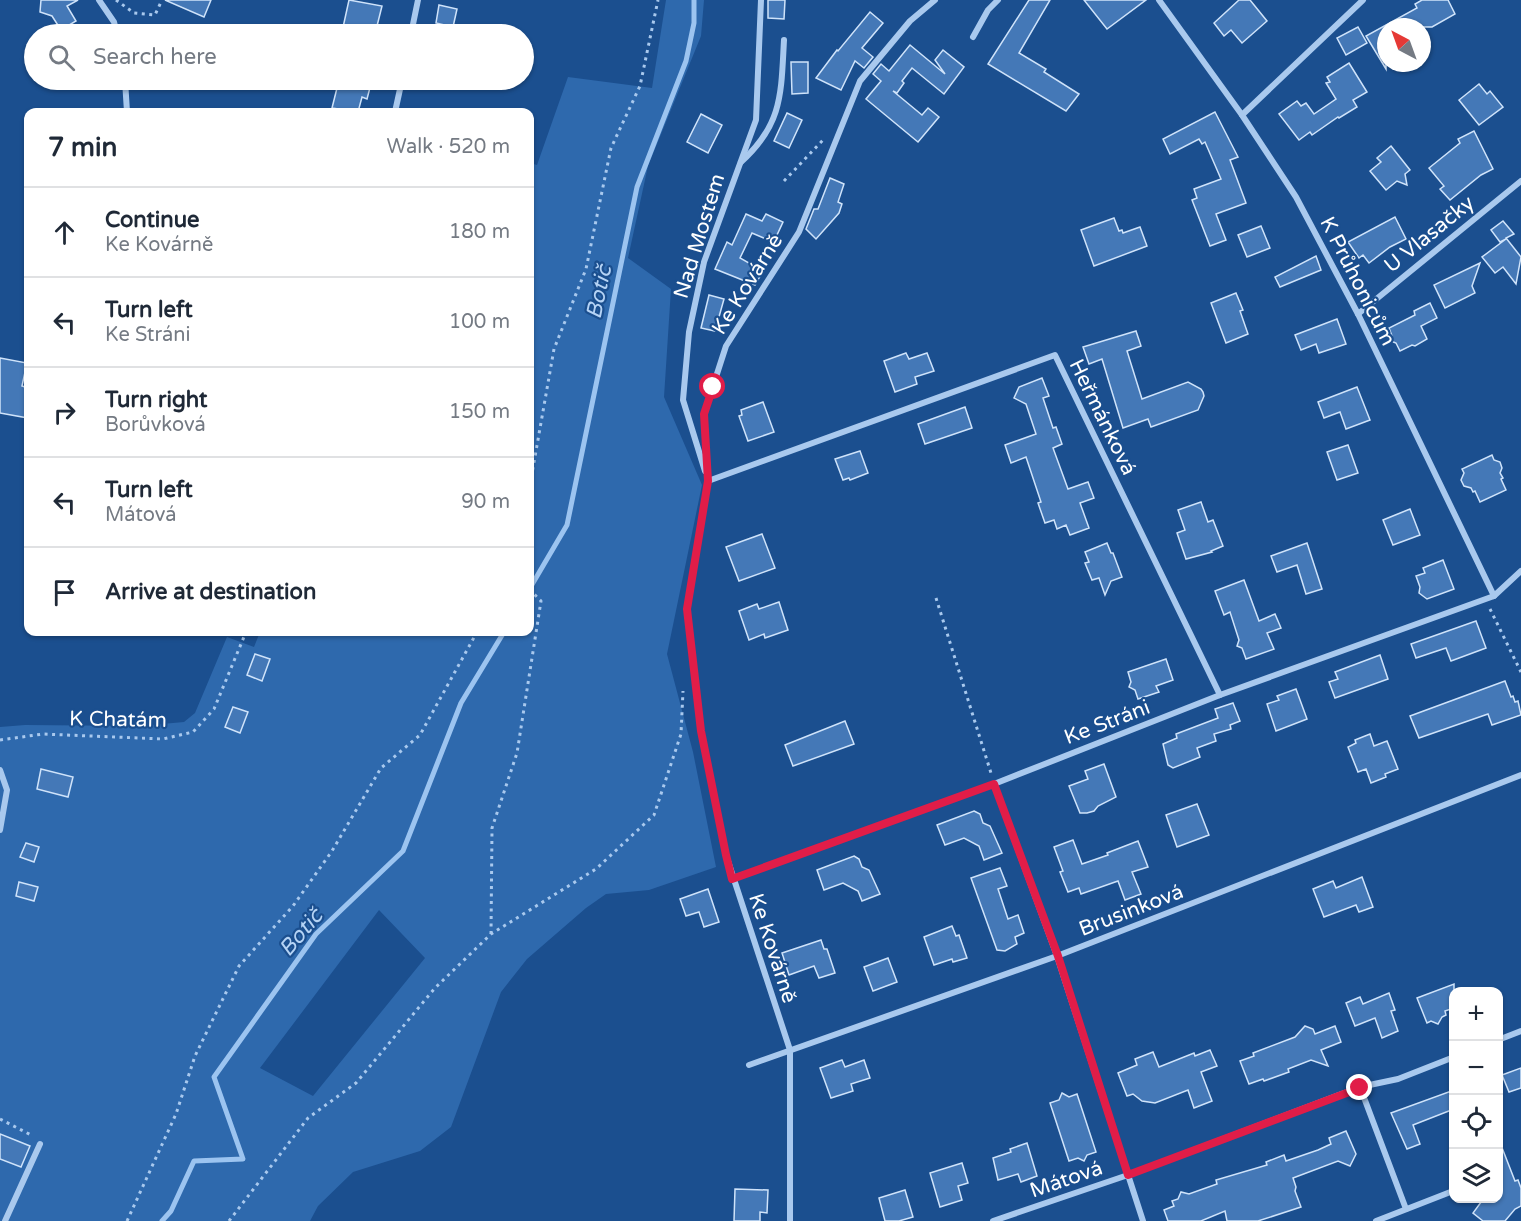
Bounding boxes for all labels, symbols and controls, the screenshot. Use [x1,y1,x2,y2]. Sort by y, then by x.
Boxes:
north arrow [1377,18,1431,72]
search box [24,24,534,90]
icon: search [45,41,78,74]
text: Search here [93,44,217,70]
text: 7 min [48,132,117,163]
text: Walk · 520 m [387,135,510,159]
street label: Nad Mostem [669,171,730,302]
street label: U Vlasačky [1379,190,1479,278]
text: Continue [105,207,200,233]
street label: K Průhonicům [1314,213,1401,350]
icon: ahead [48,216,81,249]
text: 180 m [449,220,510,244]
street label: Ke Kovárně [707,229,788,339]
text: Ke Kovárně [105,233,213,257]
water label: Botič [581,261,618,321]
text: Turn left [105,297,193,323]
icon: left [48,306,81,339]
text: 100 m [449,310,510,334]
text: Ke Stráni [105,323,191,347]
street label: Heřmánková [1064,355,1141,479]
route start [699,373,725,399]
text: Turn right [105,387,207,413]
icon: right [48,396,81,429]
text: 150 m [449,400,510,424]
text: Borůvková [105,413,206,437]
text: Turn left [105,477,193,503]
icon: left [48,486,81,519]
text: 90 m [461,490,510,514]
text: Mátová [105,503,177,527]
icon: arrive [48,576,81,609]
text: Arrive at destination [105,579,316,605]
street label: Ke Stráni [1061,695,1154,750]
street label: K Chatám [69,706,167,733]
street label: Brusinková [1075,879,1187,942]
street label: Ke Kovárně [743,890,802,1006]
water label: Botič [273,902,330,962]
map controls [1449,987,1503,1203]
button: + [1449,987,1503,1041]
button: − [1449,1041,1503,1095]
route end [1346,1074,1372,1100]
button: locate [1449,1095,1503,1149]
button: layers [1449,1149,1503,1203]
street label: Mátová [1027,1155,1106,1204]

